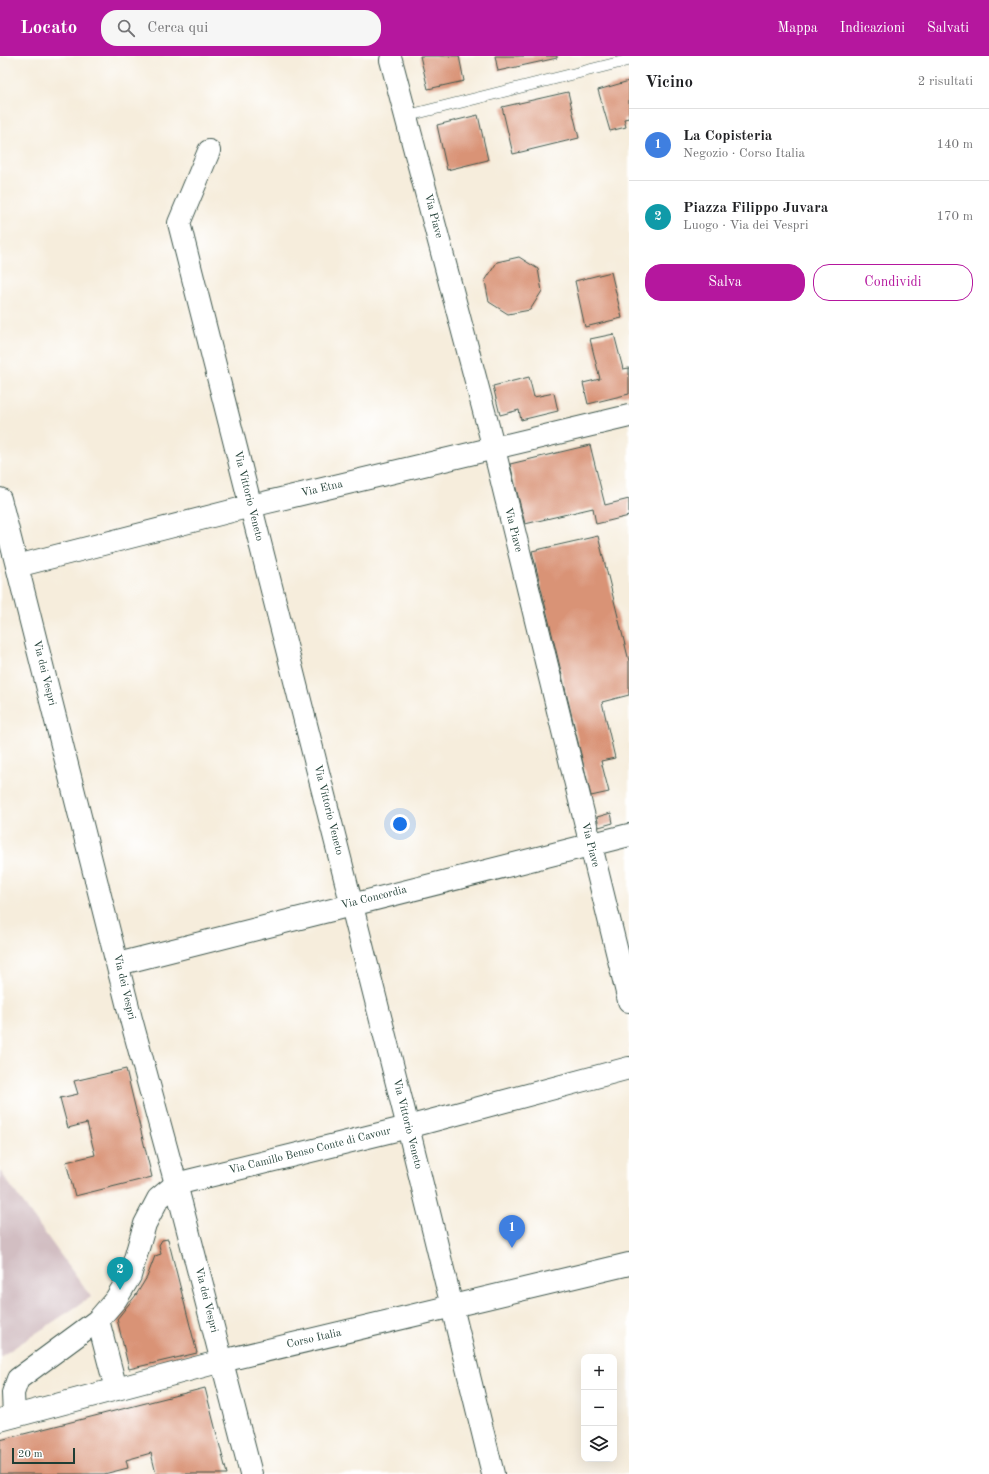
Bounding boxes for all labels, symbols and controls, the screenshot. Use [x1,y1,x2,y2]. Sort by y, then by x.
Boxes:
search box [101,10,381,46]
icon: search [115,17,137,39]
text: Locato [20,19,77,38]
text: Cerca qui [147,21,208,36]
text: Mappa [778,21,818,35]
text: Indicazioni [840,21,905,35]
text: Salvati [927,21,969,35]
text: Vicino [645,74,693,91]
text: 2 risultati [918,75,973,88]
text: La Copisteria [683,129,773,144]
text: 1 [654,138,662,151]
text: 140 m [936,138,973,151]
text: Negozio · Corso Italia [683,147,805,160]
street label: Via Piave [422,193,444,239]
text: Piazza Filippo Juvara [683,201,828,216]
text: 2 [654,210,662,223]
text: 170 m [936,210,973,223]
text: Luogo · Via dei Vespri [683,219,808,232]
button: Salva [645,264,805,301]
button: Condividi [813,264,973,301]
street label: Via Vittorio Veneto [231,450,265,542]
street label: Via Etna [300,479,344,499]
street label: Via Piave [502,507,524,553]
street label: Via dei Vespri [31,639,57,707]
street label: Via Vittorio Veneto [311,764,345,856]
your location [390,814,410,834]
street label: Via Piave [579,822,601,868]
street label: Via Concordia [340,884,408,911]
street label: Via dei Vespri [111,953,137,1021]
street label: Via Vittorio Veneto [390,1078,424,1170]
street label: Via Camillo Benso Conte di Cavour [228,1125,393,1176]
pin: 1 [499,1215,525,1248]
pin: 2 [107,1257,133,1290]
street label: Via dei Vespri [193,1266,219,1334]
street label: Corso Italia [286,1327,343,1351]
map controls [581,1354,617,1462]
button: + [581,1354,617,1390]
button: − [581,1390,617,1426]
button: layers [581,1426,617,1462]
scale bar [12,1446,75,1465]
text: 20 m [18,1449,43,1460]

